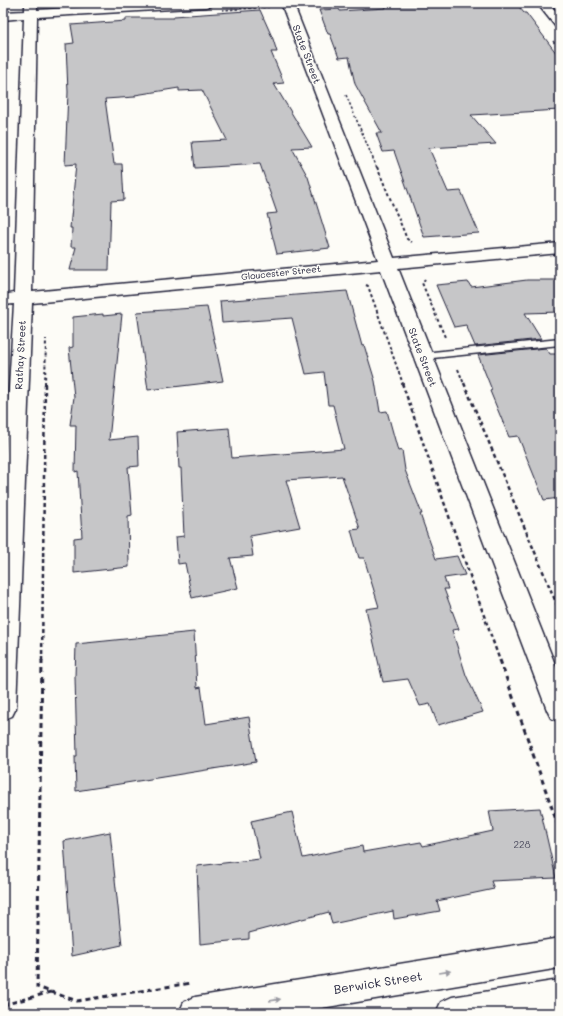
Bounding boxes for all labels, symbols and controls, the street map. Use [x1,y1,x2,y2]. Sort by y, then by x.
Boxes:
street label: State Street [289,23,325,85]
street label: Gloucester Street [241,263,321,282]
street label: Rathay Street [11,320,29,390]
street label: State Street [405,326,441,388]
house number: 228 [513,837,531,851]
street label: Berwick Street [332,967,423,997]
one-way arrow [439,969,451,975]
one-way arrow [269,997,281,1003]

